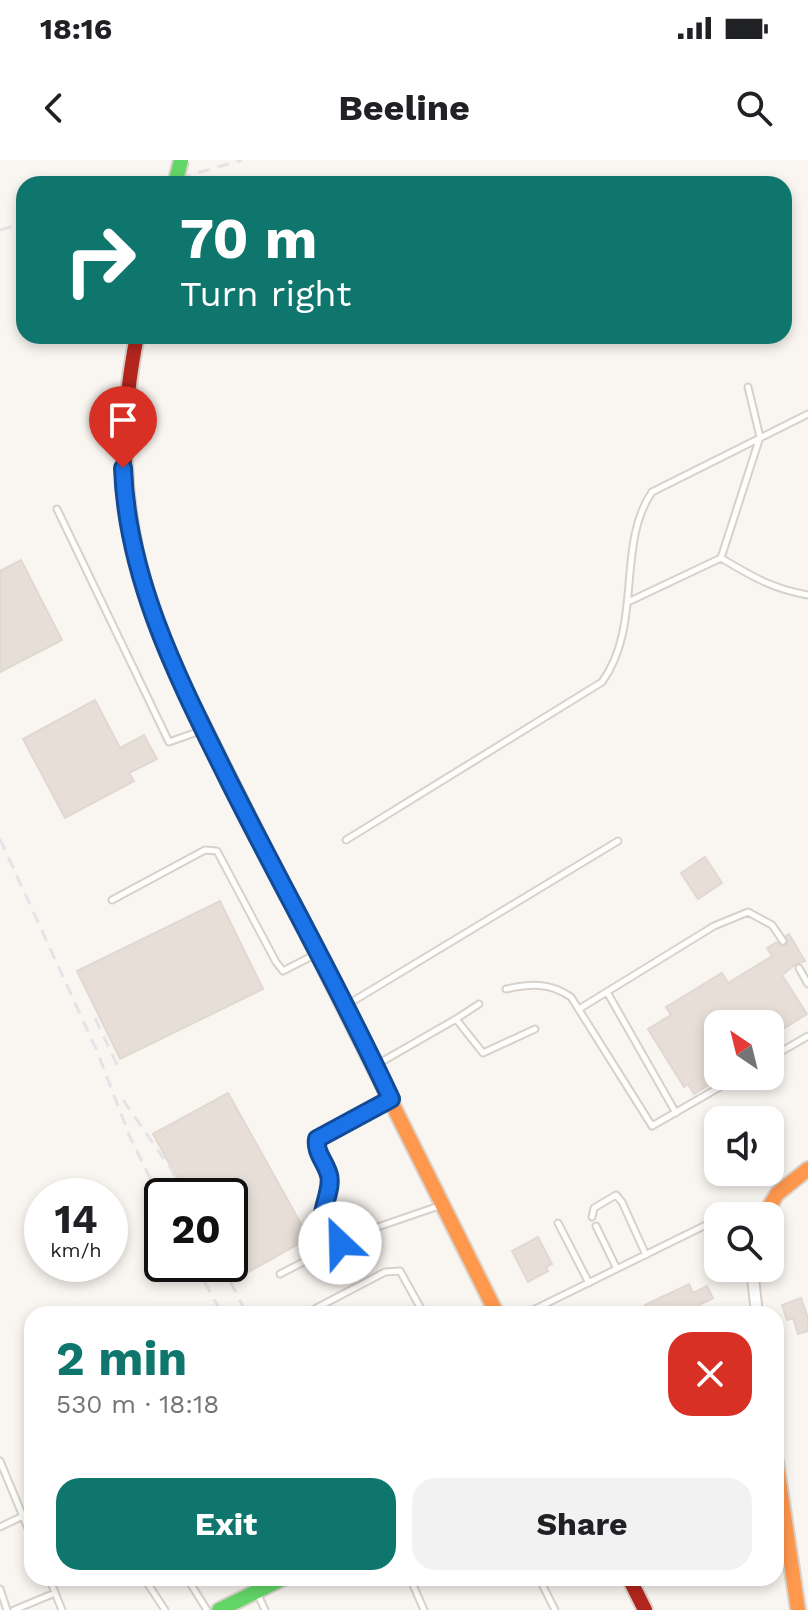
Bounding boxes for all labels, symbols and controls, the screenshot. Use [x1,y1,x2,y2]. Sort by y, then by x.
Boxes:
text: 18:16 [40,11,112,46]
icon: back [32,86,76,130]
icon: search [732,86,776,130]
text: Beeline [338,87,470,129]
text: 70 m [180,206,317,272]
icon: right [48,208,152,312]
text: Turn right [180,273,351,315]
pin [89,386,157,468]
icon: arrive [101,398,145,442]
north arrow [704,1010,784,1090]
map controls [704,1010,784,1282]
button: sound [704,1106,784,1186]
speed limit sign: 20 [144,1178,248,1282]
text: 14 [54,1196,98,1243]
position arrow [298,1201,382,1285]
button: search [704,1202,784,1282]
text: km/h [50,1238,102,1262]
text: 2 min [56,1330,187,1387]
button: close [668,1332,752,1416]
text: 530 m · 18:18 [56,1389,219,1419]
button: Exit [56,1478,396,1570]
button: Share [412,1478,752,1570]

